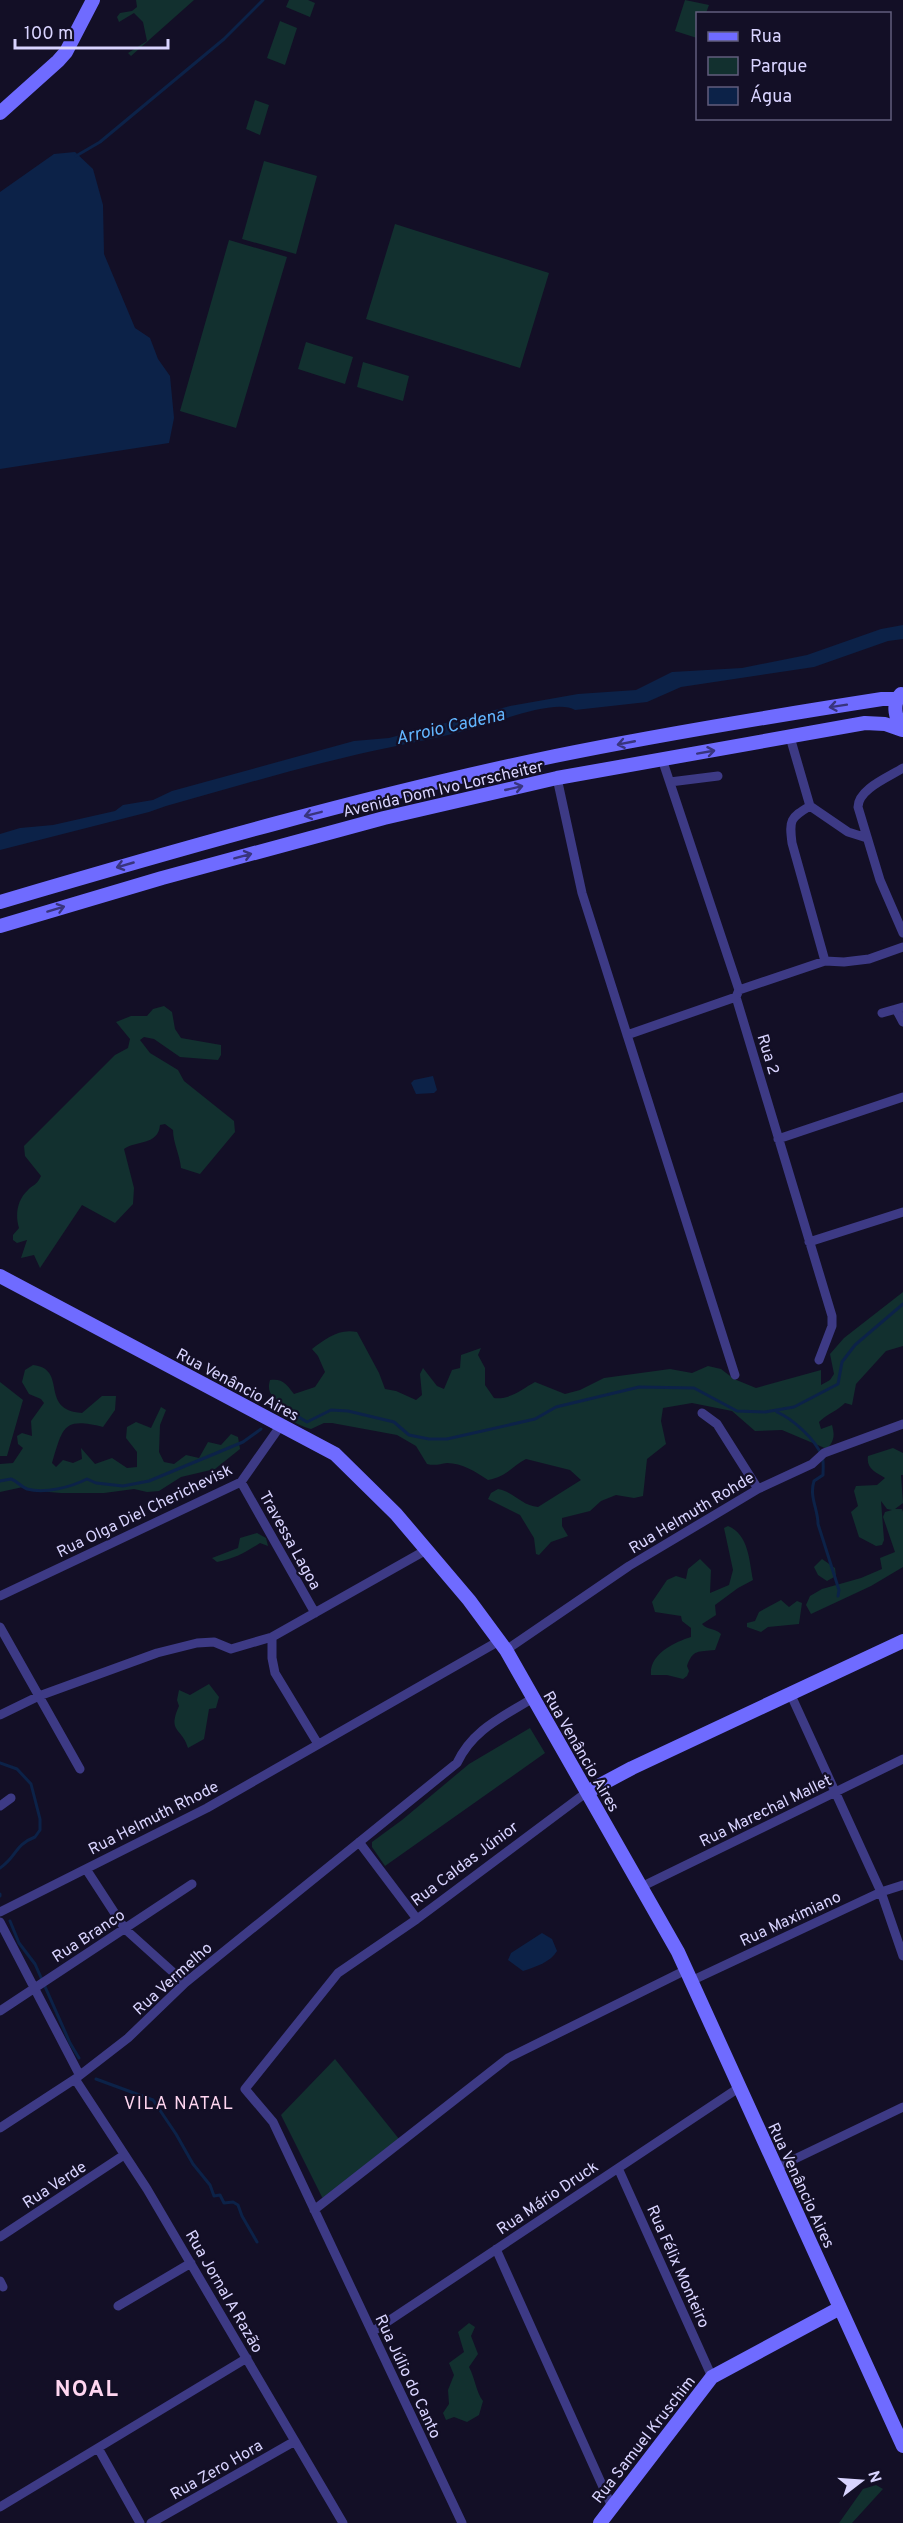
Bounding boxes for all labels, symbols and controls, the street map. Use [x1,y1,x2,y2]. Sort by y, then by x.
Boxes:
scale bar [15,12,168,50]
legend [696,12,891,120]
text: 100 m [24,23,73,46]
text: Rua [750,26,781,49]
text: Parque [750,56,807,79]
text: Água [750,84,792,109]
one-way arrow [829,700,849,711]
water label: Arroio Cadena [394,704,508,751]
one-way arrow [616,738,636,749]
one-way arrow [695,746,715,757]
street label: Avenida Dom Ivo Lorscheiter [341,757,546,823]
one-way arrow [504,781,523,793]
one-way arrow [304,809,323,820]
one-way arrow [234,849,253,861]
one-way arrow [116,860,135,871]
one-way arrow [46,903,65,914]
street label: Rua 2 [751,1032,783,1077]
street label: Rua Venâncio Aires [172,1345,302,1427]
street label: Rua Olga Diel Cherichevisk [54,1461,236,1563]
street label: Rua Helmuth Rohde [626,1468,758,1559]
street label: Travessa Lagoa [254,1488,325,1594]
street label: Rua Venâncio Aires [538,1688,623,1816]
street label: Rua Marechal Mallet [697,1771,835,1852]
street label: Rua Helmuth Rhode [85,1777,222,1860]
street label: Rua Caldas Júnior [408,1818,523,1911]
street label: Rua Maximiano [737,1888,845,1952]
street label: Rua Branco [49,1906,129,1968]
street label: Rua Vermelho [130,1939,217,2020]
district label: VILA NATAL [124,2093,234,2116]
street label: Rua Venâncio Aires [762,2120,838,2252]
street label: Rua Mário Druck [493,2157,603,2240]
street label: Rua Verde [19,2158,91,2214]
street label: Rua Félix Monteiro [641,2202,713,2331]
street label: Rua Jornal A Razão [180,2227,267,2357]
street label: Rua Júlio do Canto [370,2312,445,2442]
street label: Rua Samuel Kruschim [589,2372,701,2508]
district label: NOAL [55,2377,119,2404]
street label: Rua Zero Hora [167,2436,267,2505]
north arrow [831,2451,891,2511]
text: N [862,2469,885,2486]

